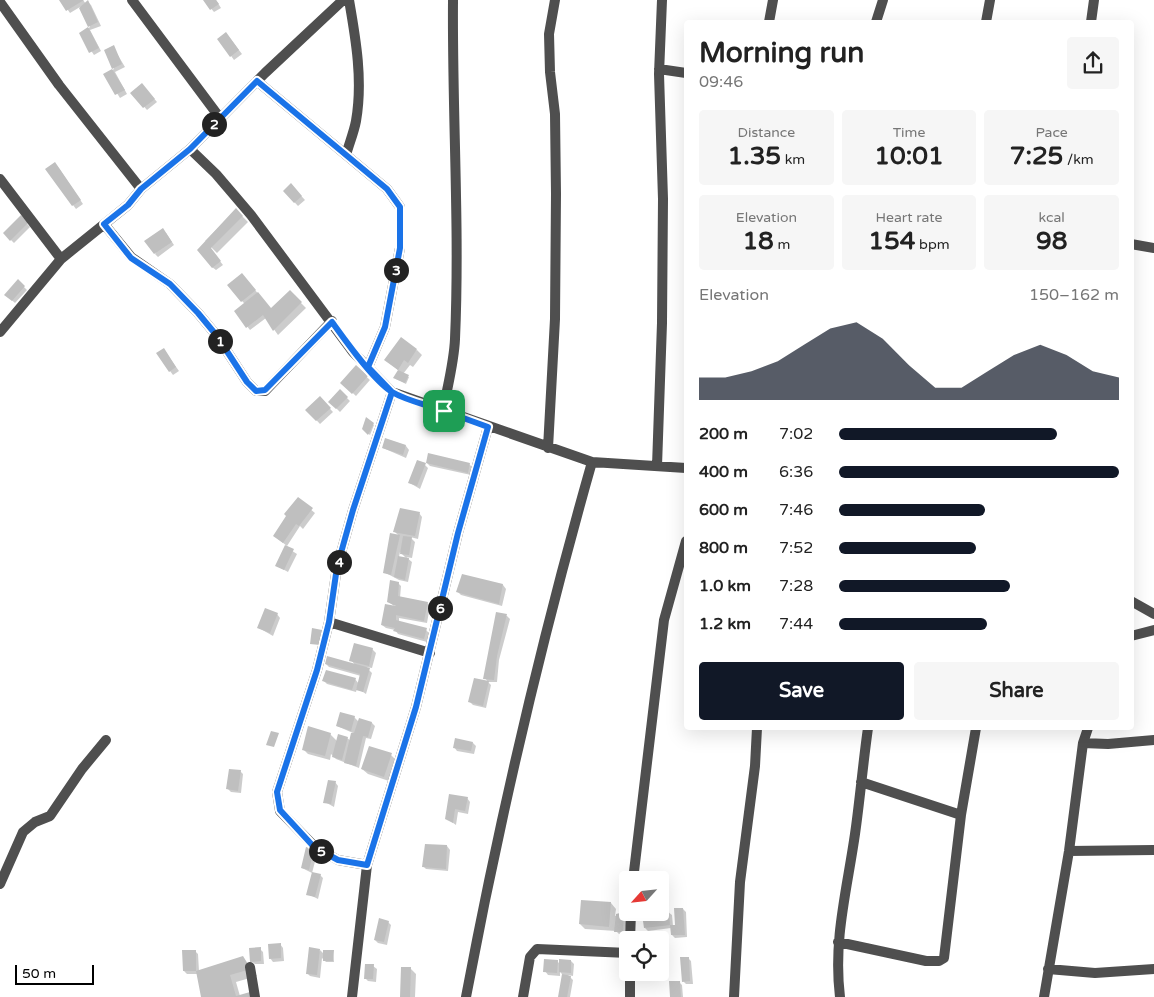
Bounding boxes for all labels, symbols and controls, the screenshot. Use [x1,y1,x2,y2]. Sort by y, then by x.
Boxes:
text: Morning run [699,36,864,70]
button: share [1067,37,1119,89]
text: 09:46 [699,72,743,92]
pin: 2 [202,112,226,136]
text: 2 [210,116,219,133]
text: Distance [738,124,795,141]
text: Time [893,124,925,141]
text: Pace [1036,124,1068,141]
text: 1.35 [727,141,781,171]
text: 10:01 [874,141,944,171]
text: 7:25 [1010,141,1063,171]
text: km [781,151,805,168]
text: /km [1063,151,1094,168]
text: Elevation [736,209,797,226]
text: Heart rate [876,209,942,226]
text: kcal [1039,209,1065,226]
text: 18 [742,226,774,256]
text: 154 [868,226,915,256]
text: 98 [1036,226,1067,256]
text: m [774,236,790,253]
text: bpm [915,236,950,253]
pin: 3 [384,258,408,282]
text: 3 [392,262,401,279]
text: Elevation [699,285,769,305]
text: 150–162 m [1029,285,1119,305]
pin: 1 [208,328,232,354]
text: 1 [216,333,225,350]
pin [423,390,465,432]
icon: arrive [430,397,458,425]
text: 200 m [699,424,748,444]
text: 7:02 [779,424,813,444]
text: 400 m [699,462,748,482]
text: 6:36 [779,462,813,482]
text: 600 m [699,500,748,520]
text: 7:46 [779,500,813,520]
text: 800 m [699,538,748,558]
text: 7:52 [779,538,813,558]
pin: 4 [326,550,352,574]
text: 4 [335,554,344,571]
text: 1.0 km [699,576,751,596]
text: 7:28 [779,576,813,596]
pin: 6 [428,596,452,620]
text: 6 [436,600,445,617]
text: 1.2 km [699,614,751,634]
text: 7:44 [779,614,813,634]
button: Save [699,662,904,720]
button: Share [914,662,1119,720]
pin: 5 [308,838,334,864]
text: 5 [317,843,326,860]
north arrow [619,871,669,921]
map controls [619,871,669,981]
button: locate [619,931,669,981]
scale bar [15,962,94,985]
text: 50 m [22,965,56,982]

